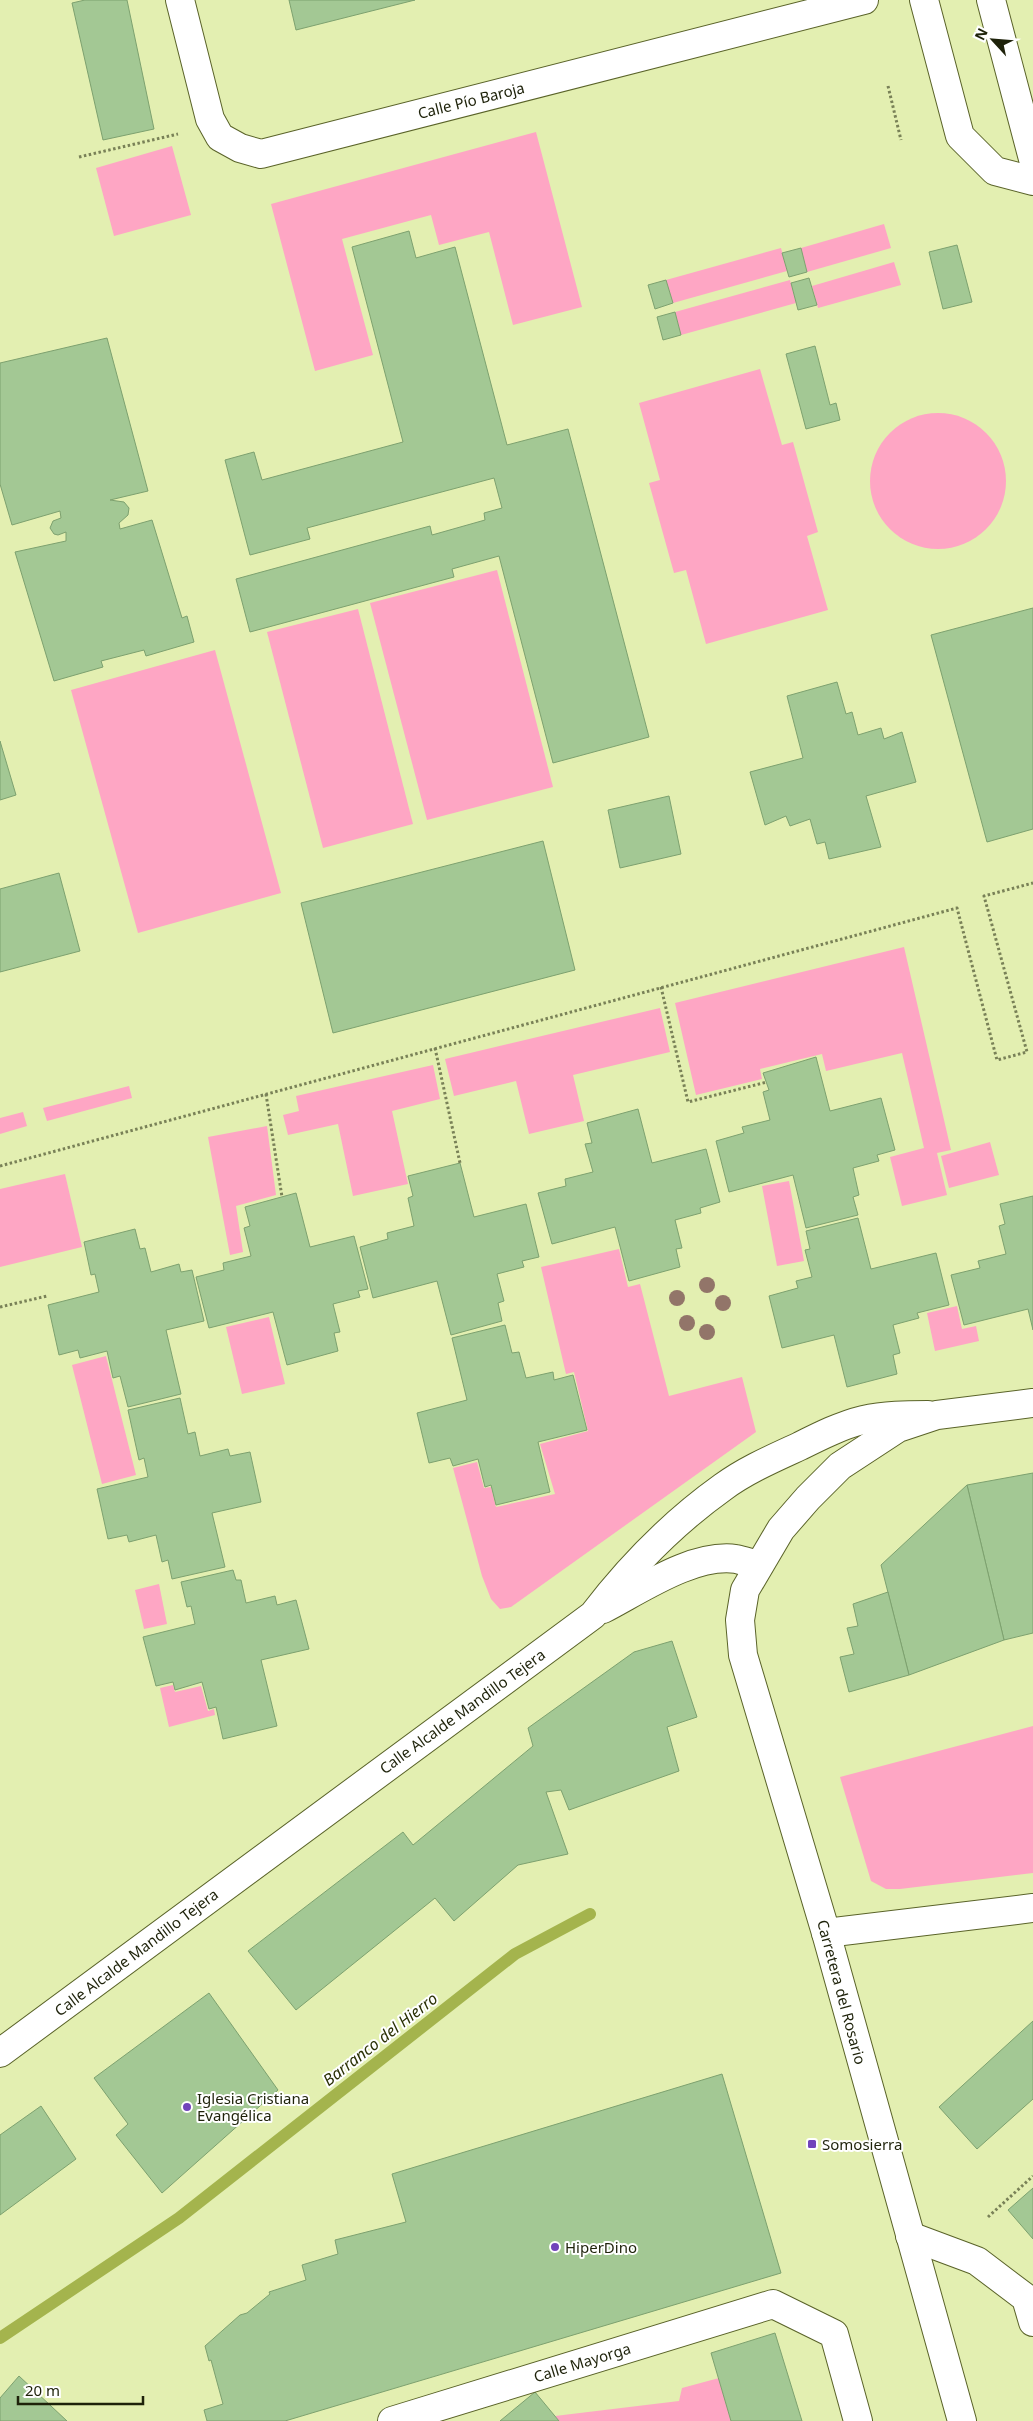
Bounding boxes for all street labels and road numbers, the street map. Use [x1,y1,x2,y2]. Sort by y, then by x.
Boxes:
street label: Calle Pío Baroja [416,77,526,123]
street label: Calle Alcalde Mandillo Tejera [375,1644,549,1778]
street label: Calle Alcalde Mandillo Tejera [50,1884,222,2020]
street label: Carretera del Rosario [813,1917,871,2067]
street label: Calle Mayorga [531,2338,633,2386]

